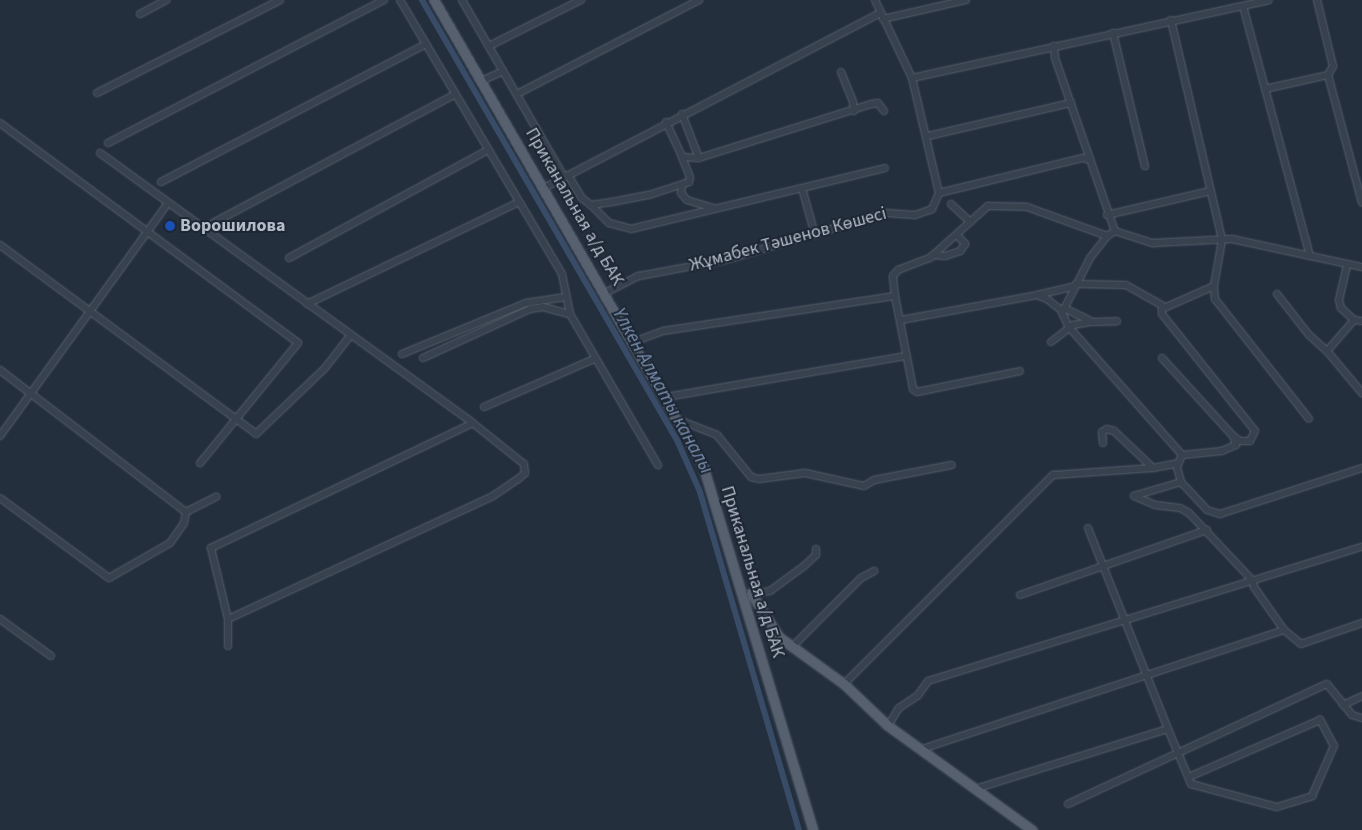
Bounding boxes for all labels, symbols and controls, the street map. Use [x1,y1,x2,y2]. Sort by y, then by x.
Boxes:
street label: Приканальная а/д БАК [520,124,628,290]
street label: Жұмабек Тәшенов Көшесі [687,203,889,277]
place label: Ворошилова [180,215,285,237]
marker: Ворошилова [164,220,176,232]
water label: Үлкен Алматы каналы [607,304,717,478]
street label: Приканальная а/д БАК [716,484,788,660]

